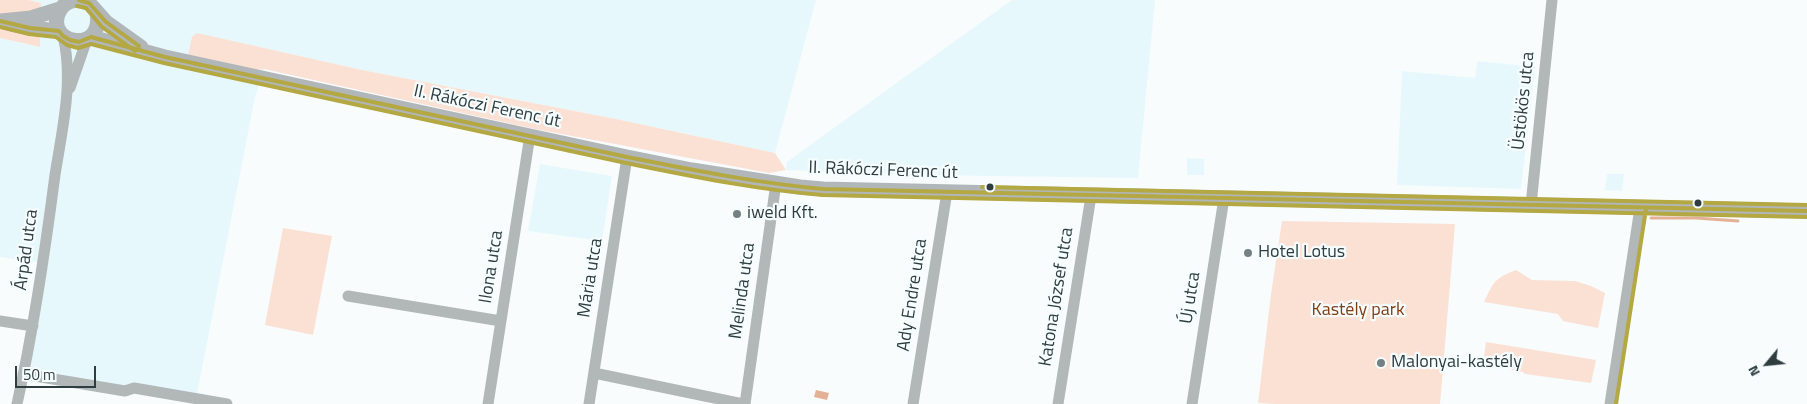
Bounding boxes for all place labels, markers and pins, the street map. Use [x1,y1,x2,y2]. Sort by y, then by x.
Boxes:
unlabelled marker [985,182,995,192]
unlabelled marker [1693,198,1703,208]
place label: iweld Kft. [747,203,818,225]
marker: iweld Kft. [731,208,743,220]
place label: Hotel Lotus [1258,242,1345,264]
marker: Hotel Lotus [1242,247,1254,259]
place label: Malonyai-kastély [1391,352,1522,374]
marker: Malonyai-kastély [1375,357,1387,369]

